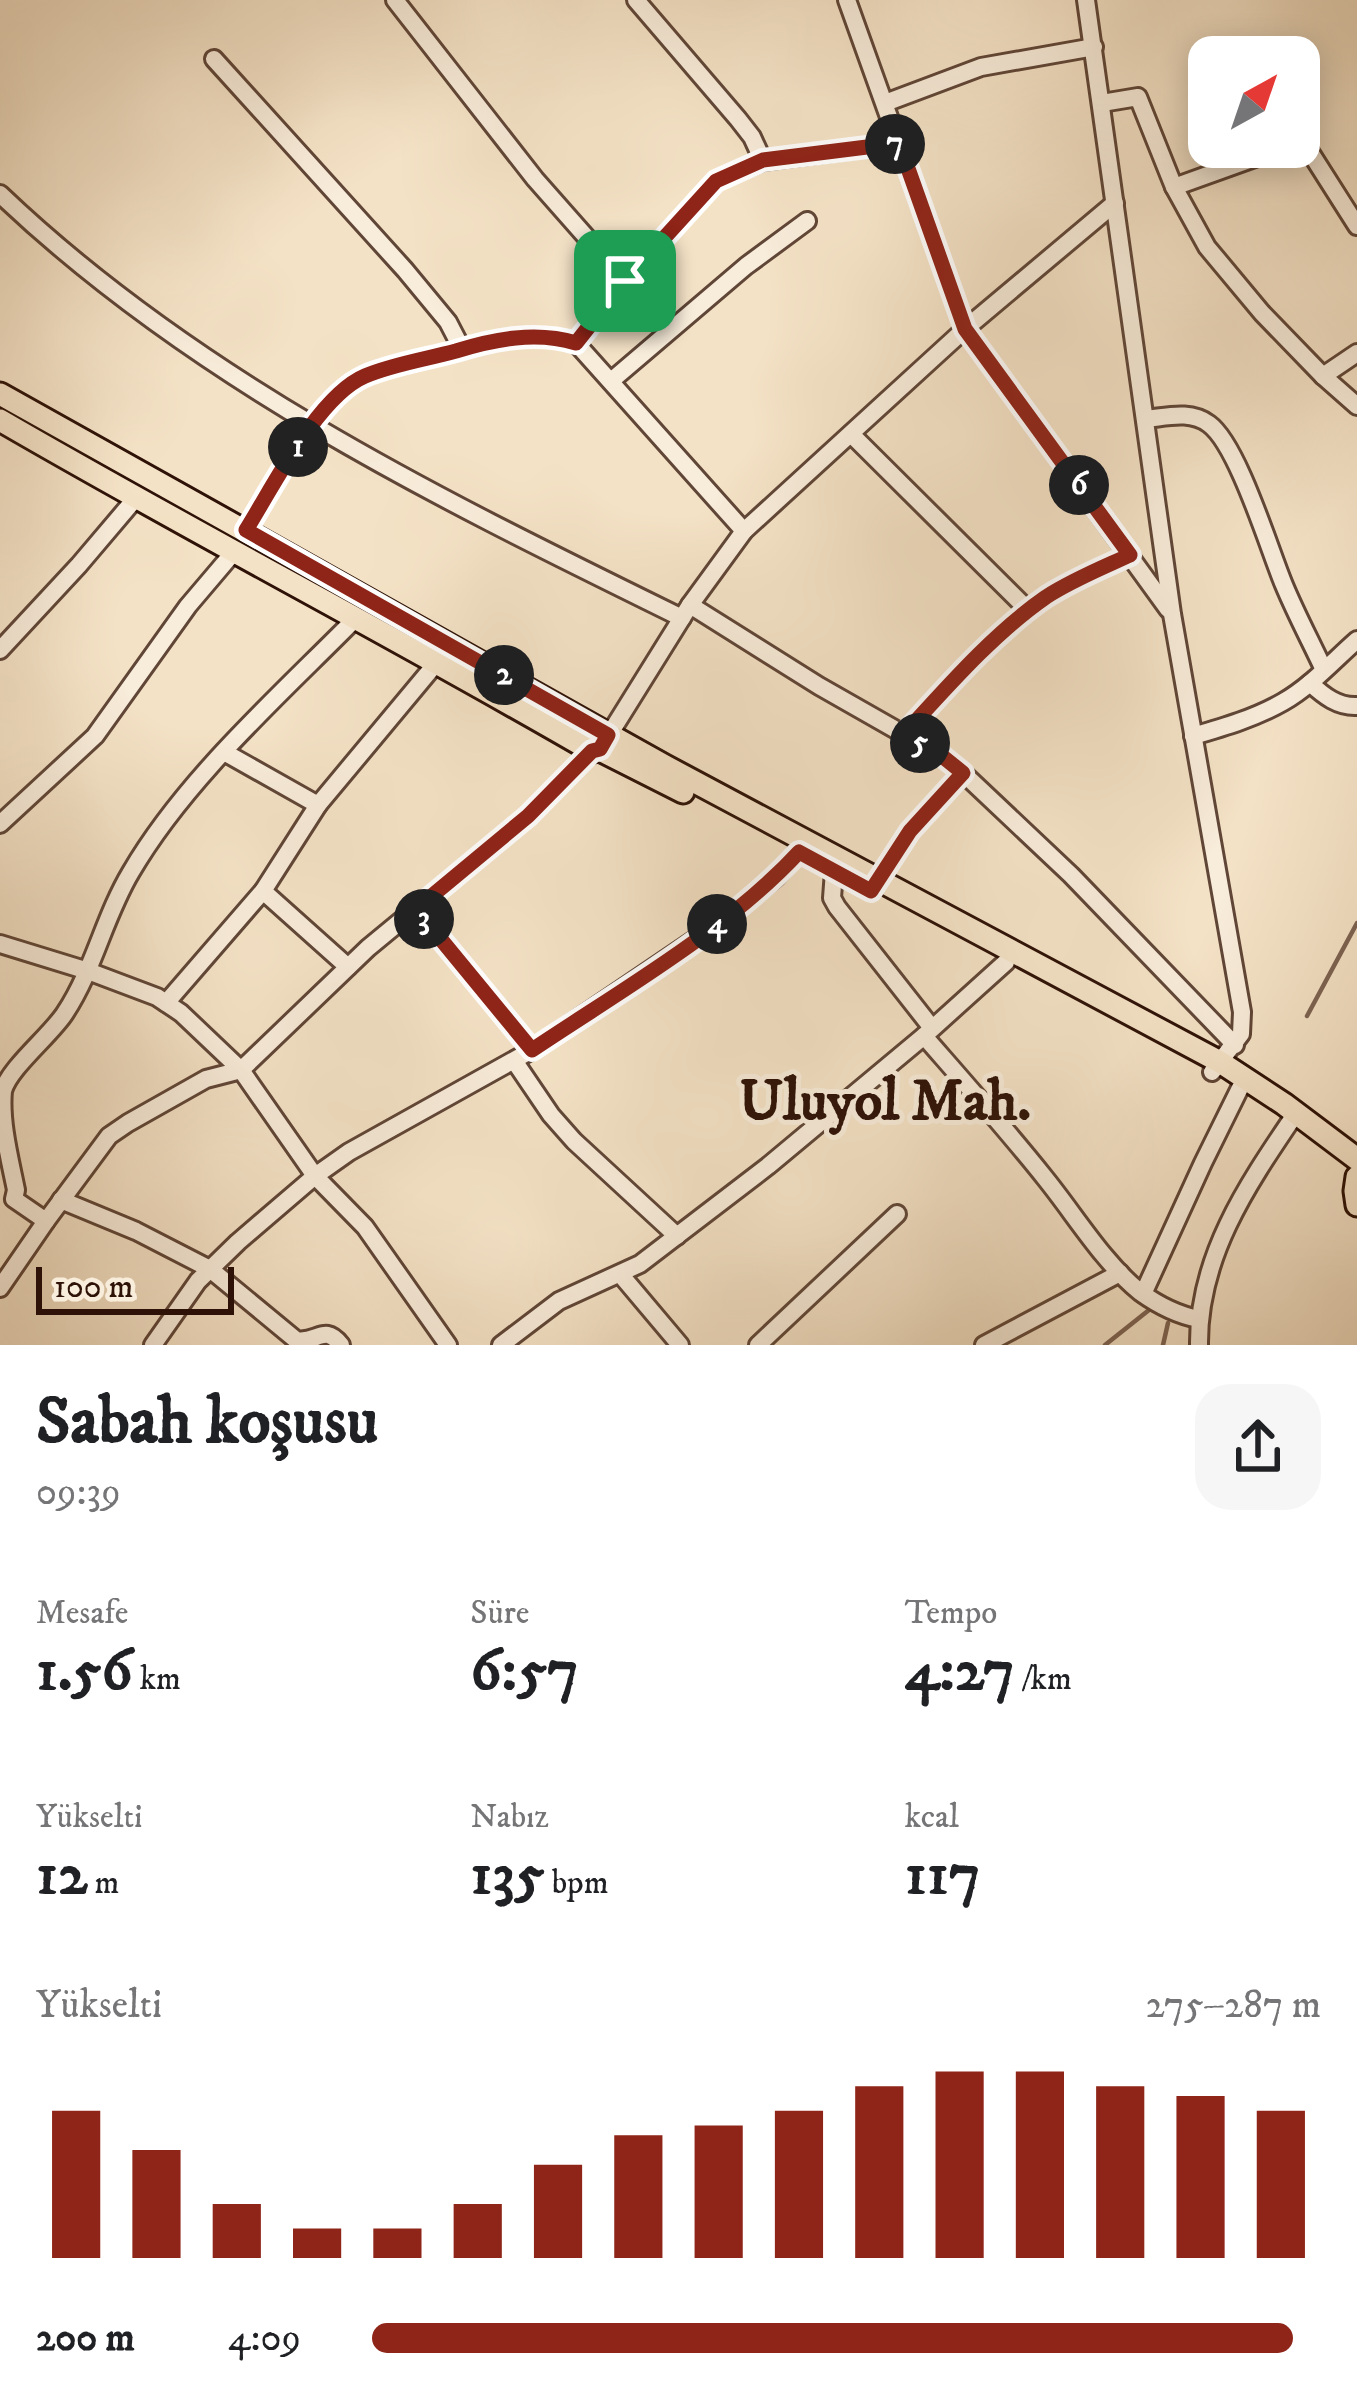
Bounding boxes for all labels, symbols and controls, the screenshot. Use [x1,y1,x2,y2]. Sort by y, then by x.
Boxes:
north arrow [1188,36,1320,168]
map controls [1188,36,1320,168]
pin: 7 [865,114,925,174]
text: 7 [886,123,904,164]
pin [574,230,676,332]
icon: arrive [592,248,658,314]
pin: 1 [268,417,328,477]
text: 1 [292,426,304,467]
pin: 6 [1049,455,1109,515]
text: 6 [1070,464,1088,505]
pin: 2 [474,645,534,705]
text: 2 [496,654,512,695]
pin: 5 [890,713,950,773]
text: 5 [912,722,928,763]
pin: 3 [394,889,454,949]
pin: 4 [687,894,747,954]
text: 3 [418,898,430,939]
text: 4 [708,903,727,944]
district label: Uluyol Mah. [739,1067,1031,1138]
scale bar [36,1261,234,1314]
text: 100 m [54,1267,133,1308]
text: Sabah koşusu [36,1382,378,1464]
button: share [1195,1384,1321,1510]
text: 09:39 [36,1468,121,1517]
text: Mesafe [36,1593,128,1634]
text: Süre [470,1593,530,1634]
text: Tempo [905,1593,997,1634]
text: 1.56 [36,1634,133,1709]
text: 6:57 [470,1634,579,1709]
text: 4:27 [905,1634,1015,1709]
text: km [133,1659,181,1700]
text: /km [1015,1659,1072,1700]
text: Yükselti [36,1797,143,1838]
text: Nabız [470,1797,549,1838]
text: kcal [905,1797,959,1838]
text: 12 [36,1838,88,1913]
text: 135 [470,1838,545,1913]
text: 117 [905,1838,980,1913]
text: m [88,1863,119,1904]
text: bpm [545,1863,608,1904]
text: Yükselti [36,1981,162,2030]
text: 275–287 m [1146,1981,1321,2030]
text: 200 m [36,2314,135,2363]
text: 4:09 [228,2314,301,2363]

